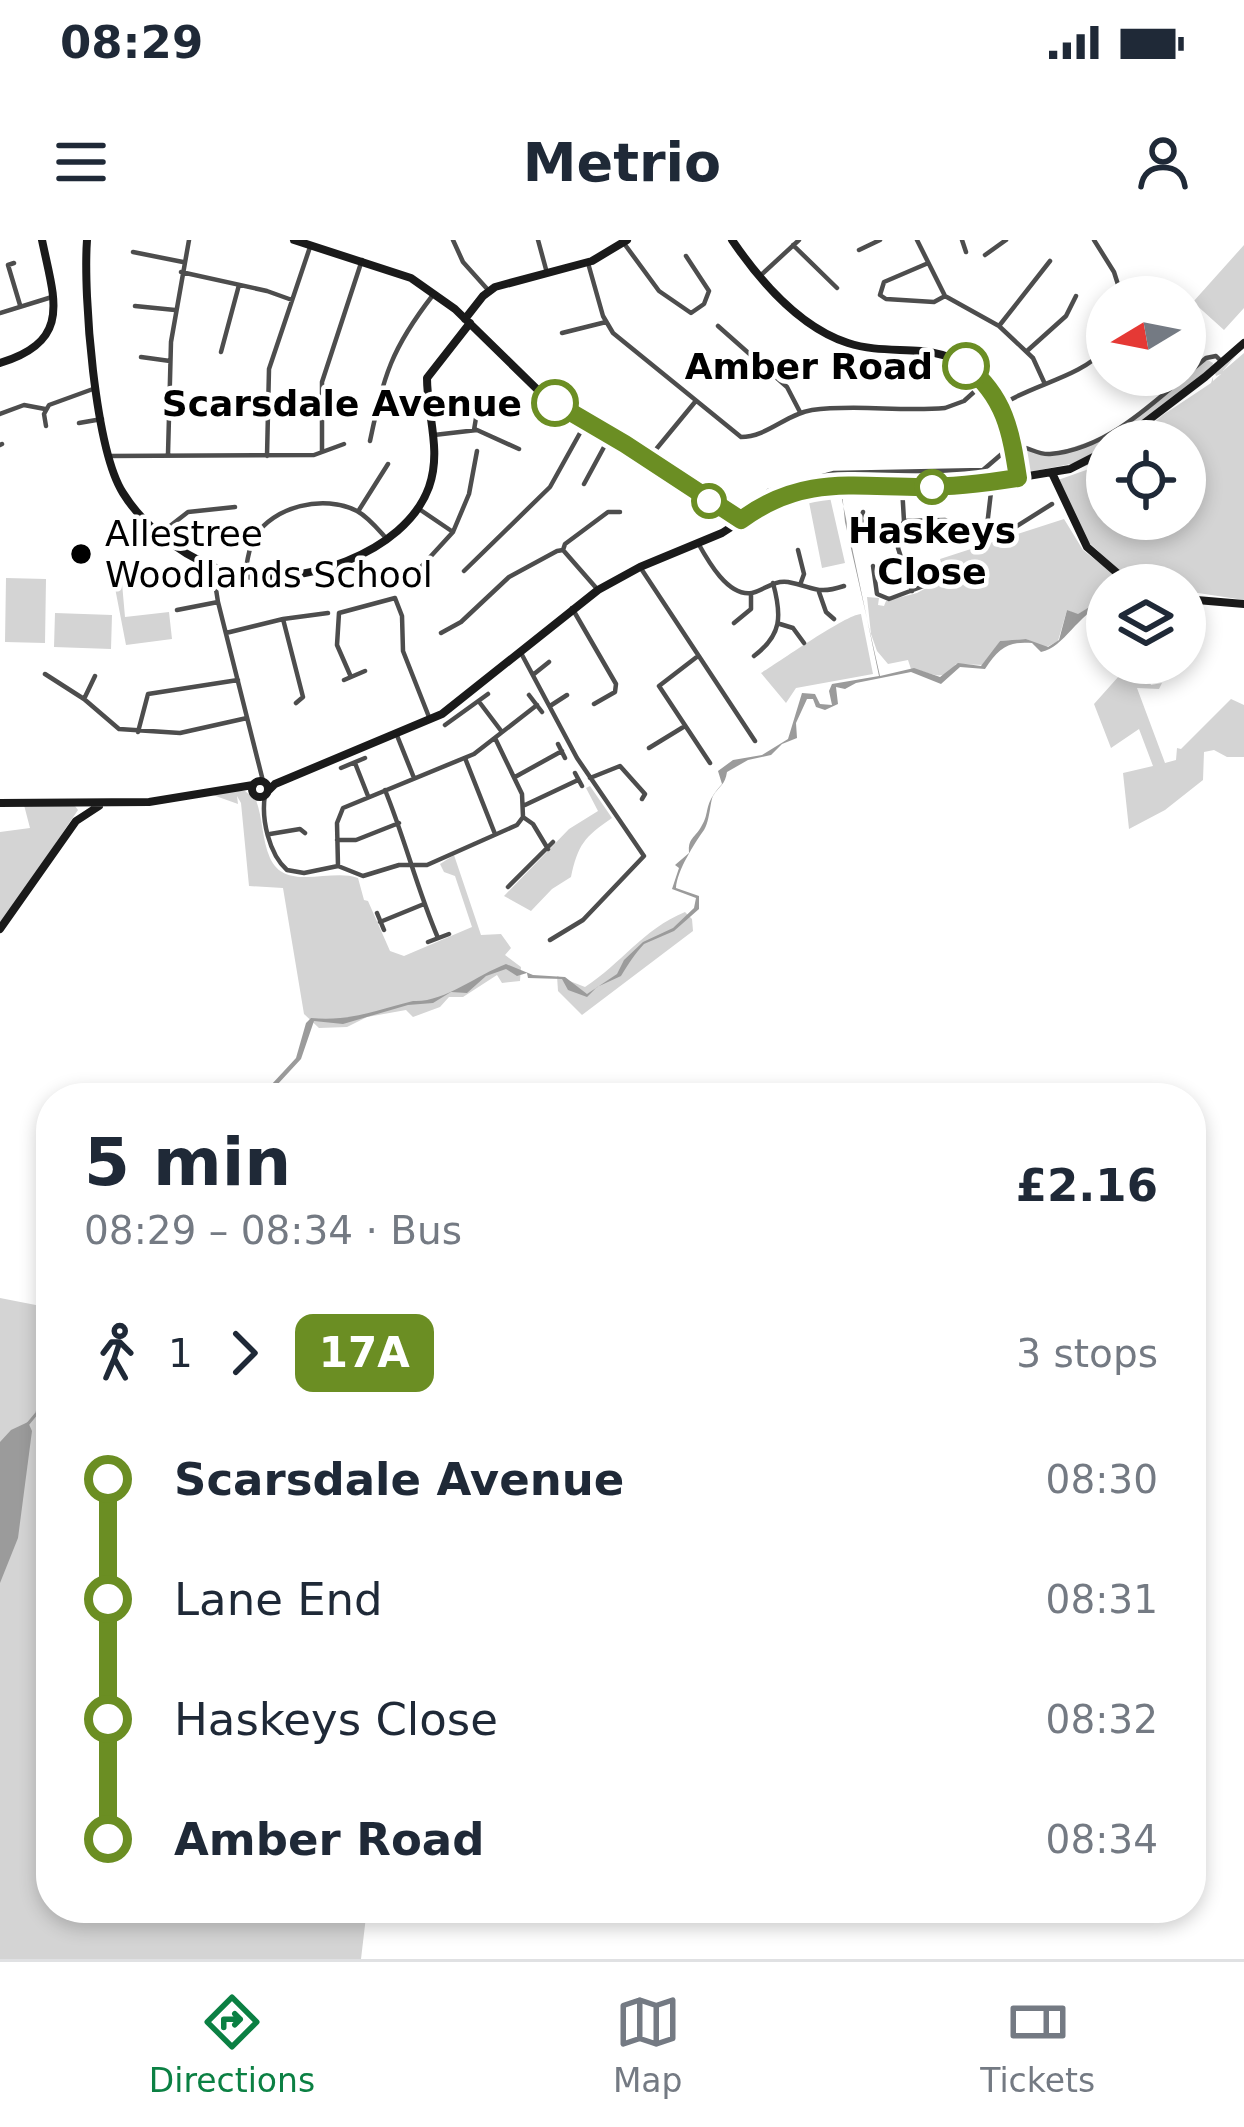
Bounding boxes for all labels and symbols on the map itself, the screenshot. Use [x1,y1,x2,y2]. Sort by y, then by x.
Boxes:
north arrow [1086,276,1206,396]
marker: Amber Road [944,344,988,388]
place label: Amber Road [685,346,933,387]
marker: Scarsdale Avenue [533,381,577,425]
place label: Scarsdale Avenue [162,383,522,424]
marker: Haskeys Close [916,471,948,503]
unlabelled marker [693,485,725,517]
place label: Haskeys Close [848,510,1016,592]
place label: Allestree Woodlands School [105,513,433,595]
marker: Allestree Woodlands School [68,541,94,567]

